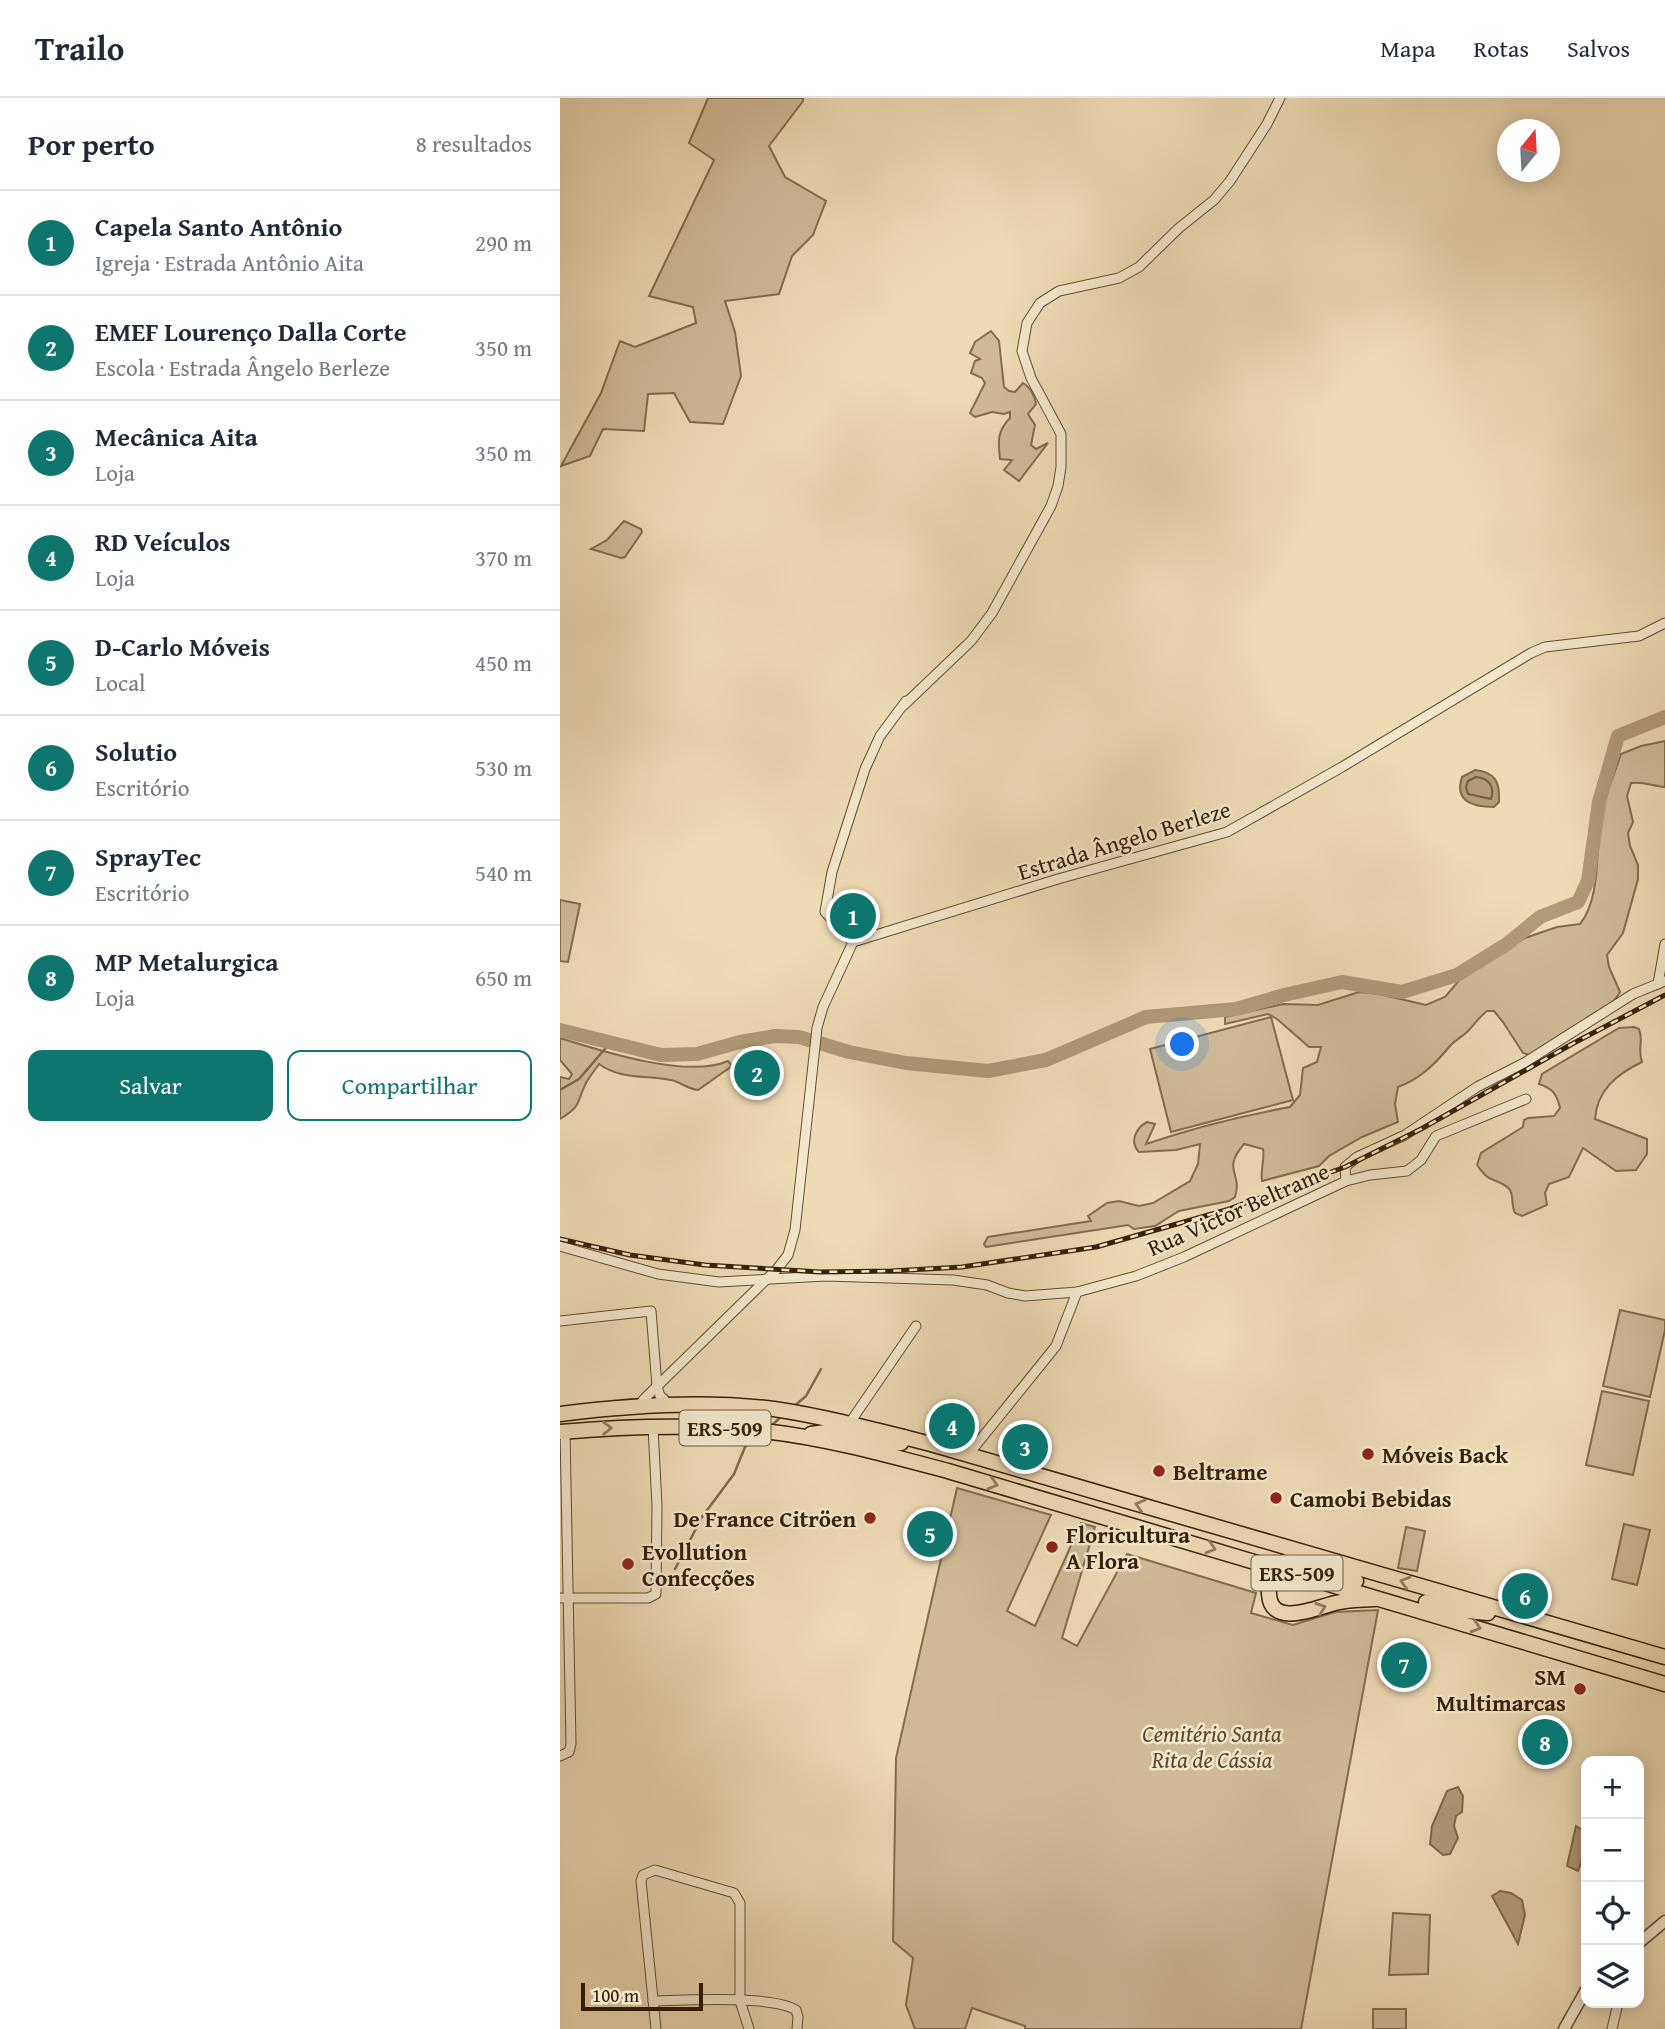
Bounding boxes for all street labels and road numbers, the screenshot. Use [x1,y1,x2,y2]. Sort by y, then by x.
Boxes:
street label: Estrada Ângelo Berleze [1014,792,1234,888]
street label: Rua Victor Beltrame [1142,1154,1334,1264]
road number: ERS-509 [680,1410,770,1446]
road number: ERS-509 [1252,1556,1342,1590]

